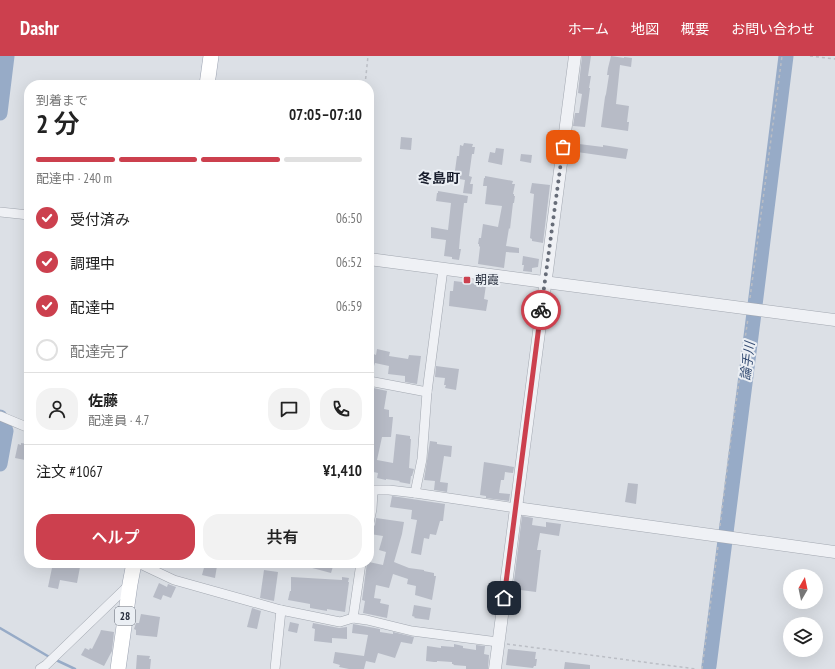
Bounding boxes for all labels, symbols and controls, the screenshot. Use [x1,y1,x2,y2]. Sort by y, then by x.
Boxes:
text: Dashr [20,16,59,40]
text: ホーム [567,20,609,38]
text: 地図 [631,20,659,38]
text: 概要 [681,20,709,38]
text: お問い合わせ [731,20,815,38]
text: 到着まで [36,92,88,109]
text: 07:05–07:10 [289,105,362,124]
text: 2 分 [36,107,80,140]
pin [546,130,580,164]
icon: bag [552,136,574,158]
district label: 冬島町 [418,169,460,187]
text: 配達中 · 240 m [36,170,112,187]
icon: check [36,207,58,229]
text: 受付済み [70,210,130,229]
text: 06:50 [336,210,362,227]
icon: check [36,251,58,273]
text: 調理中 [70,254,115,273]
text: 06:52 [336,254,362,271]
place label: 朝霞 [475,272,499,287]
marker: 朝霞 [462,275,472,285]
courier [521,290,561,330]
icon: check [36,295,58,317]
text: 配達中 [70,298,115,317]
text: 06:59 [336,298,362,315]
icon: bike [530,299,552,321]
water label: 論手川 [737,339,759,381]
text: 配達完了 [70,342,130,361]
button: person [36,388,78,430]
button: chat [268,388,310,430]
button: phone [320,388,362,430]
text: 佐藤 [88,391,118,410]
text: 配達員 · 4.7 [88,412,149,429]
text: ¥1,410 [323,461,362,480]
text: 注文 #1067 [36,462,103,481]
button: ヘルプ [36,514,195,560]
button: 共有 [203,514,362,560]
north arrow [783,569,823,609]
map controls [783,569,823,657]
pin [487,581,521,615]
icon: home [493,587,515,609]
road number: 28 [115,607,135,625]
button: layers [783,617,823,657]

